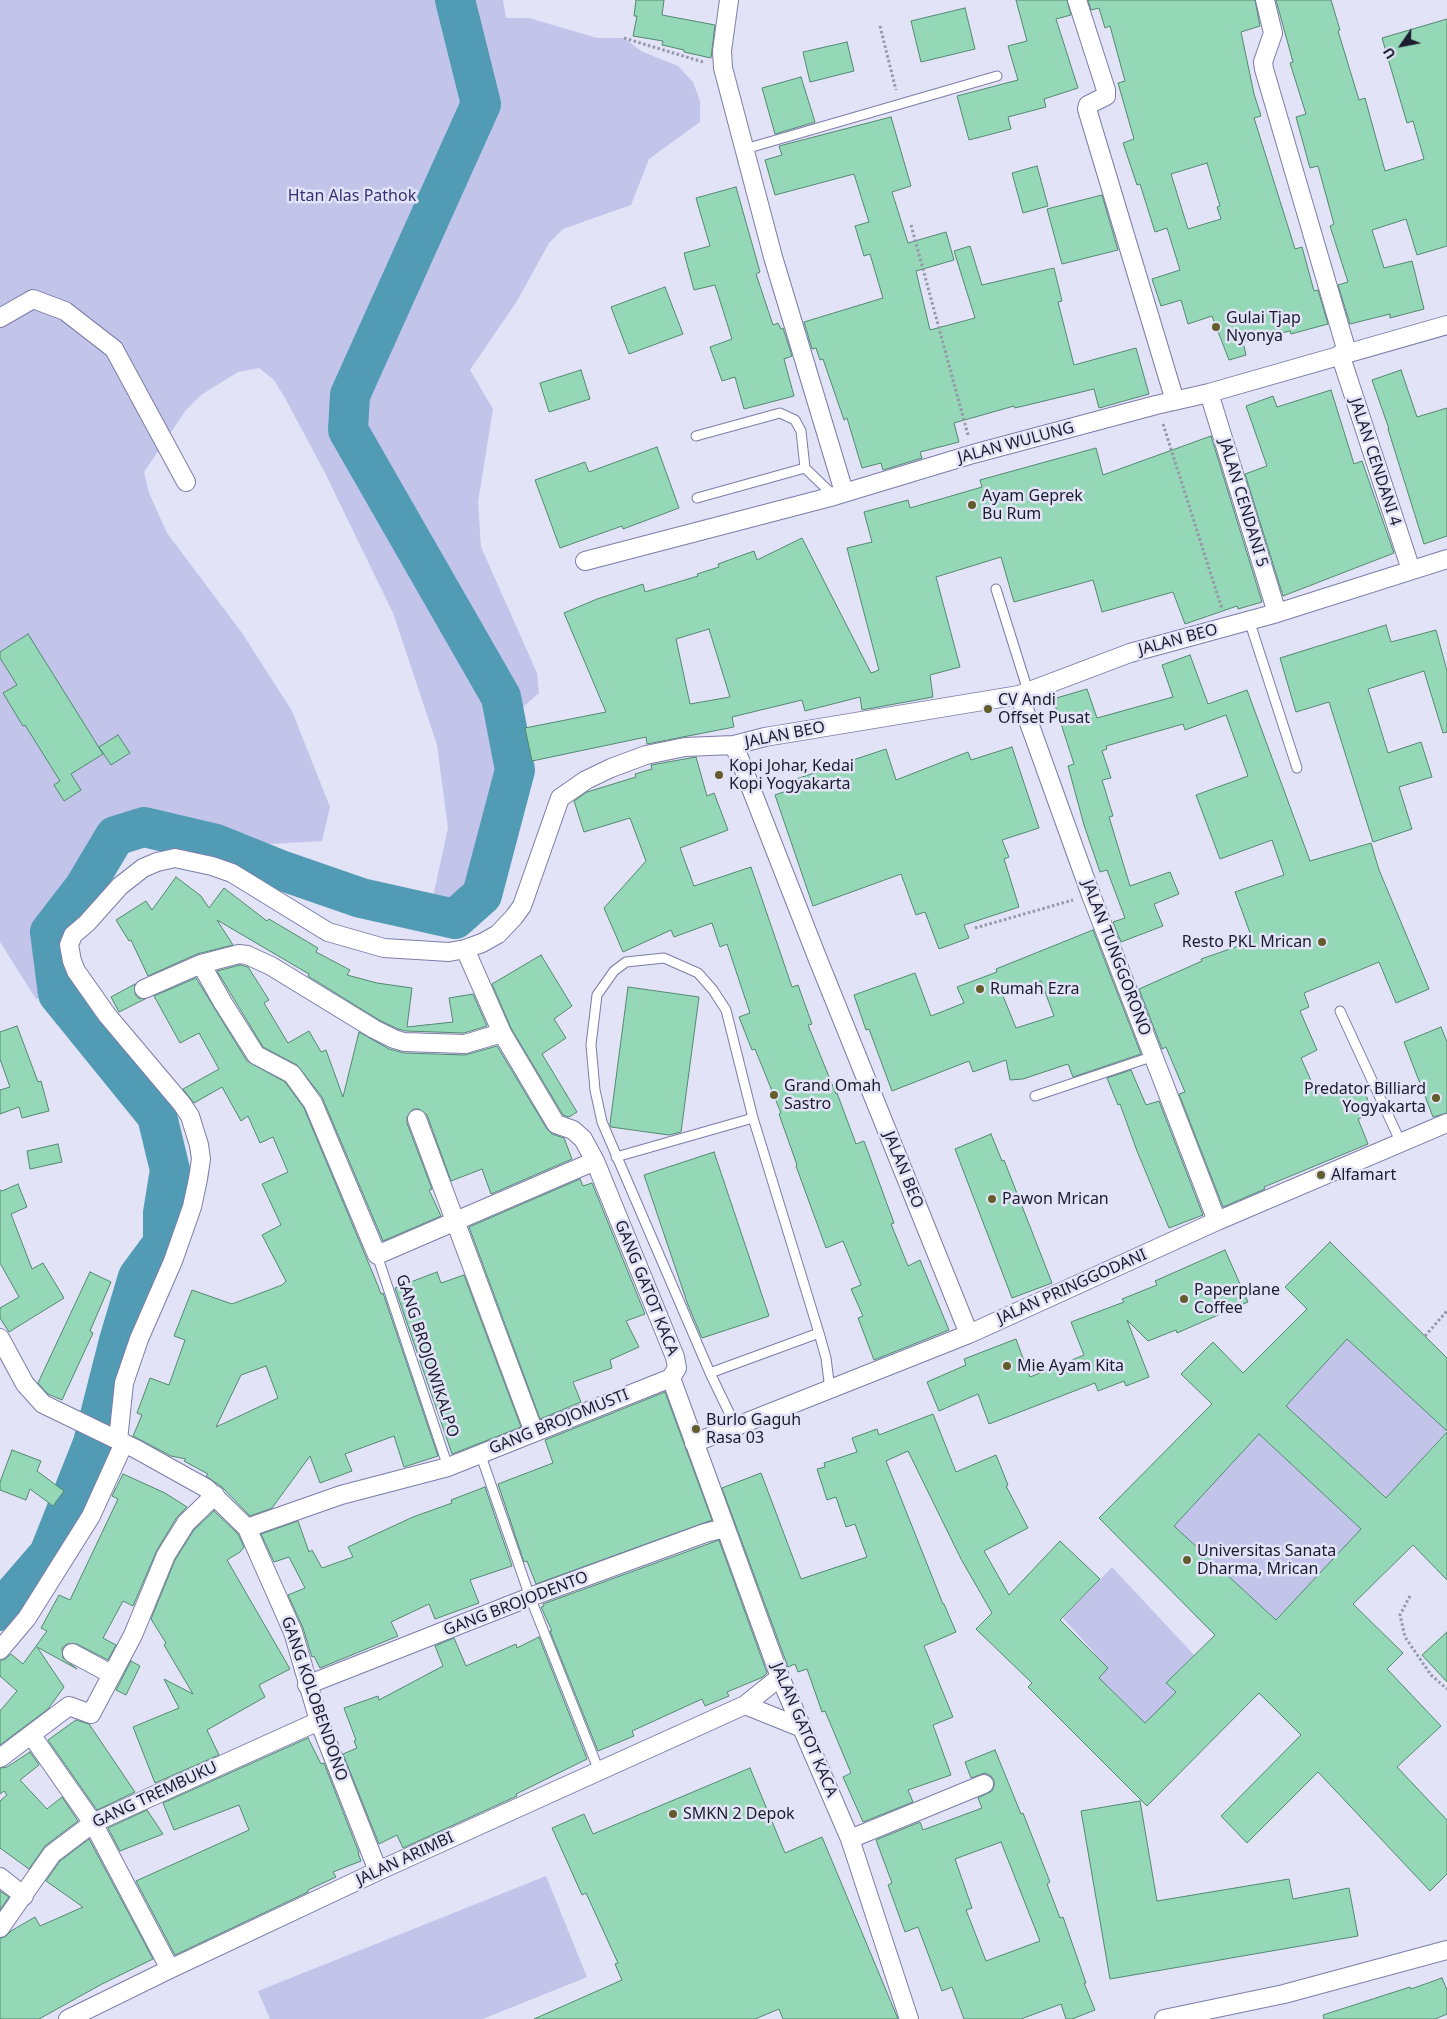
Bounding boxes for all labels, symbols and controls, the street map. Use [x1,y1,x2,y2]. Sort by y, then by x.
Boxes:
north arrow [1377,20,1427,70]
text: U [1378,44,1400,63]
park label: Htan Alas Pathok [288,186,416,206]
place label: Gulai Tjap Nyonya [1226,308,1301,346]
marker: Gulai Tjap Nyonya [1210,321,1222,333]
street label: JALAN CENDANI 4 [1345,396,1405,528]
street label: JALAN WULUNG [956,418,1076,468]
street label: JALAN CENDANI 5 [1214,437,1272,569]
place label: Ayam Geprek Bu Rum [982,486,1083,524]
marker: Ayam Geprek Bu Rum [966,499,978,511]
street label: JALAN BEO [1136,620,1220,660]
place label: CV Andi Offset Pusat [998,690,1090,728]
marker: CV Andi Offset Pusat [982,703,994,715]
street label: JALAN BEO [743,718,827,752]
place label: Kopi Johar, Kedai Kopi Yogyakarta [729,756,854,794]
marker: Kopi Johar, Kedai Kopi Yogyakarta [713,769,725,781]
street label: JALAN TUNGGORONO [1077,877,1155,1039]
place label: Resto PKL Mrican [1182,932,1312,952]
marker: Resto PKL Mrican [1316,936,1328,948]
place label: Rumah Ezra [990,979,1080,999]
marker: Rumah Ezra [974,983,986,995]
place label: Grand Omah Sastro [784,1076,881,1114]
place label: Predator Billiard Yogyakarta [1304,1079,1426,1117]
marker: Grand Omah Sastro [768,1089,780,1101]
marker: Predator Billiard Yogyakarta [1430,1092,1442,1104]
street label: JALAN BEO [879,1129,927,1211]
place label: Alfamart [1331,1165,1396,1185]
marker: Alfamart [1315,1169,1327,1181]
place label: Pawon Mrican [1002,1189,1109,1209]
marker: Pawon Mrican [986,1193,998,1205]
street label: GANG GATOT KACA [610,1217,682,1359]
street label: JALAN PRINGGODANI [994,1245,1150,1329]
street label: GANG BROJOWIKALPO [392,1272,462,1440]
place label: Paperplane Coffee [1194,1280,1280,1318]
marker: Paperplane Coffee [1178,1293,1190,1305]
place label: Mie Ayam Kita [1017,1356,1124,1376]
marker: Mie Ayam Kita [1001,1360,1013,1372]
street label: GANG BROJOMUSTI [486,1385,632,1459]
place label: Burlo Gaguh Rasa 03 [706,1410,801,1448]
marker: Burlo Gaguh Rasa 03 [690,1423,702,1435]
place label: Universitas Sanata Dharma, Mrican [1197,1541,1336,1579]
marker: Universitas Sanata Dharma, Mrican [1181,1554,1193,1566]
street label: GANG BROJODENTO [441,1568,591,1640]
street label: GANG KOLOBENDONO [277,1614,351,1784]
street label: JALAN GATOT KACA [767,1660,841,1800]
street label: GANG TREMBUKU [89,1758,221,1832]
place label: SMKN 2 Depok [683,1804,795,1824]
marker: SMKN 2 Depok [667,1808,679,1820]
street label: JALAN ARIMBI [353,1828,457,1890]

